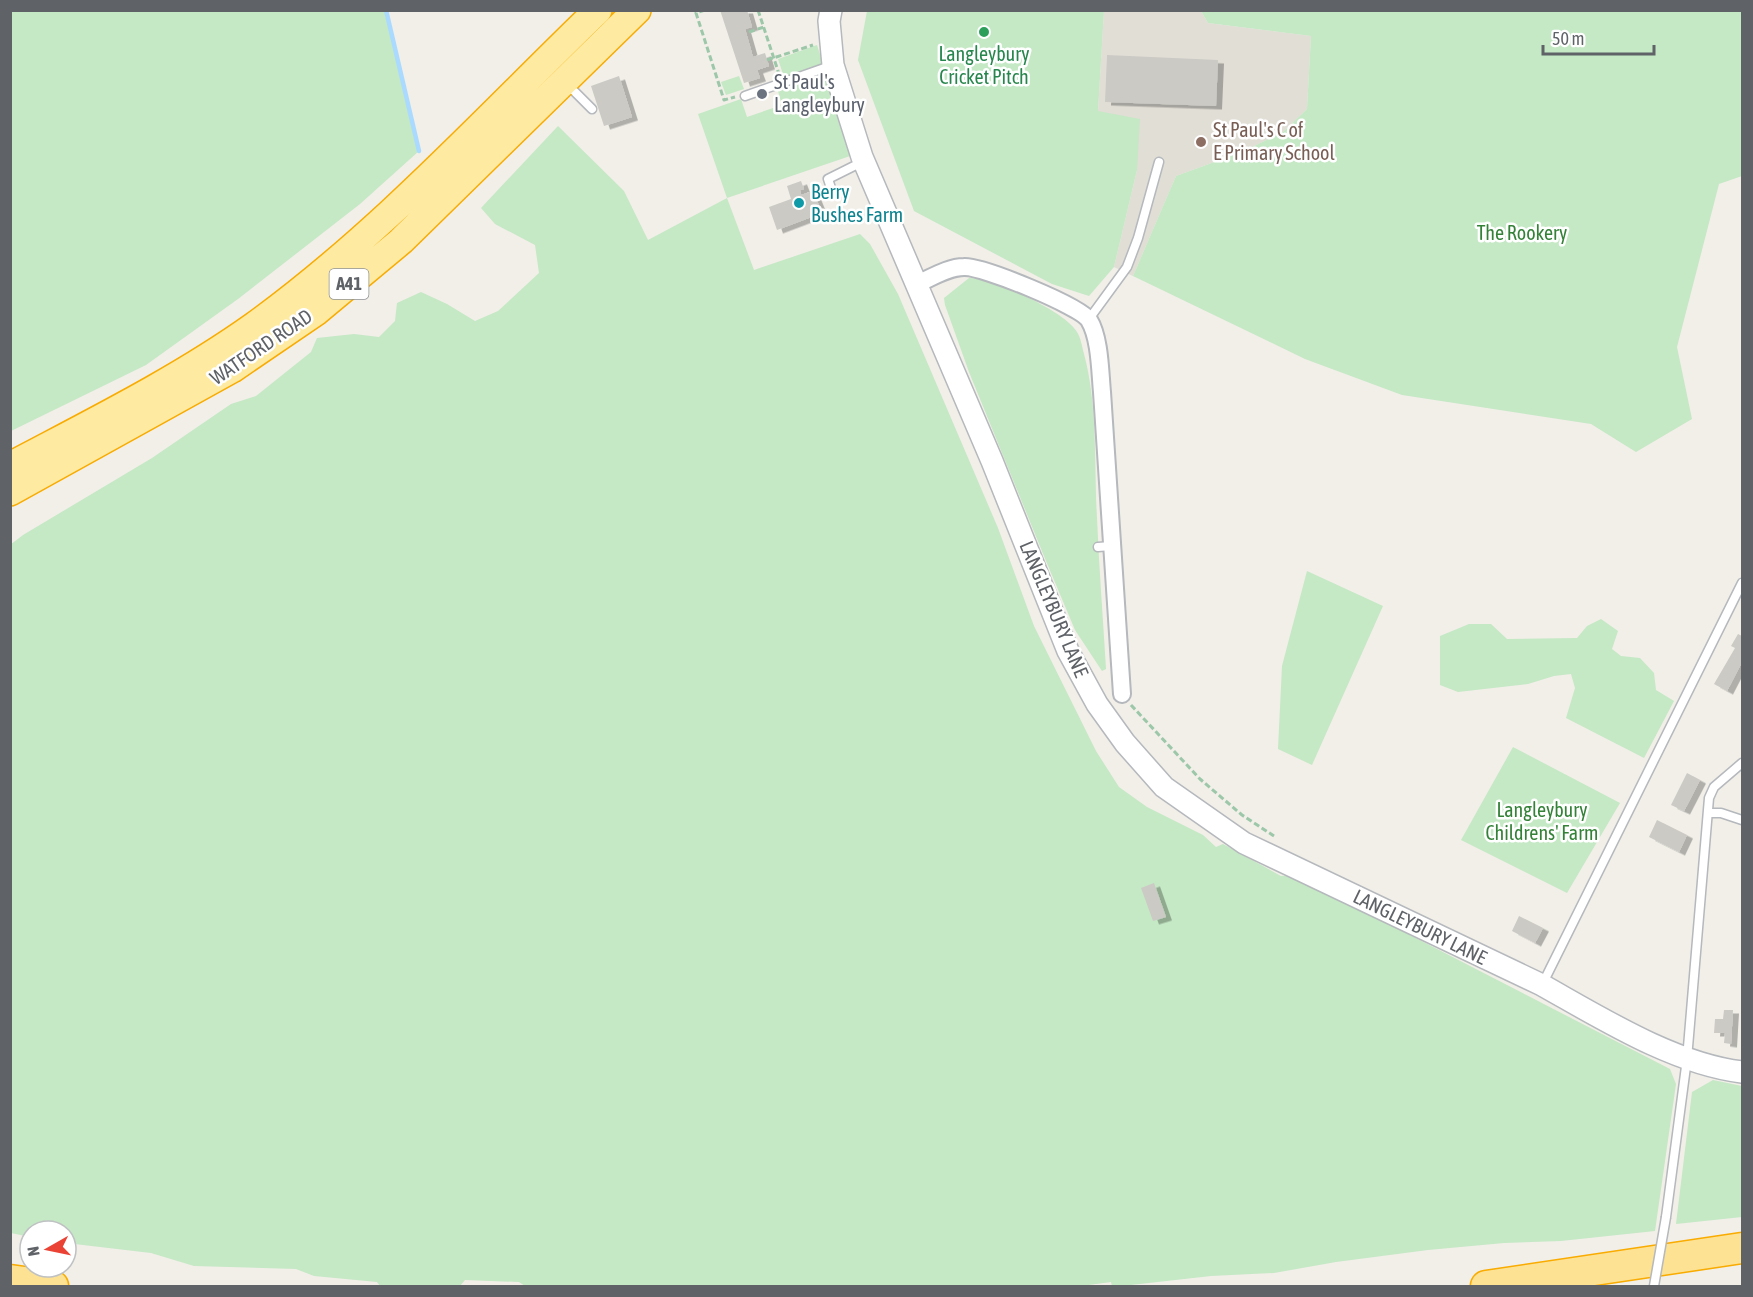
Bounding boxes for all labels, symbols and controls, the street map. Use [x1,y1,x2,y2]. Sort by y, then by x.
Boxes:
scale bar [1543,18,1654,56]
marker: Langleybury Cricket Pitch [977,25,991,39]
text: 50 m [1552,28,1584,49]
place label: Langleybury Cricket Pitch [939,42,1029,88]
place label: St Paul's Langleybury [774,70,865,116]
marker: St Paul's Langleybury [755,87,769,101]
place label: St Paul's C of E Primary School [1213,118,1335,164]
marker: St Paul's C of E Primary School [1194,135,1208,149]
place label: Berry Bushes Farm [811,180,903,226]
marker: Berry Bushes Farm [792,196,806,210]
park label: The Rookery [1477,221,1567,244]
road number: A41 [330,269,368,299]
street label: WATFORD ROAD [205,304,316,389]
street label: LANGLEYBURY LANE [1015,537,1094,681]
park label: Langleybury Childrens' Farm [1486,798,1598,844]
street label: LANGLEYBURY LANE [1350,884,1491,969]
north arrow [18,1219,78,1279]
text: N [24,1245,43,1257]

